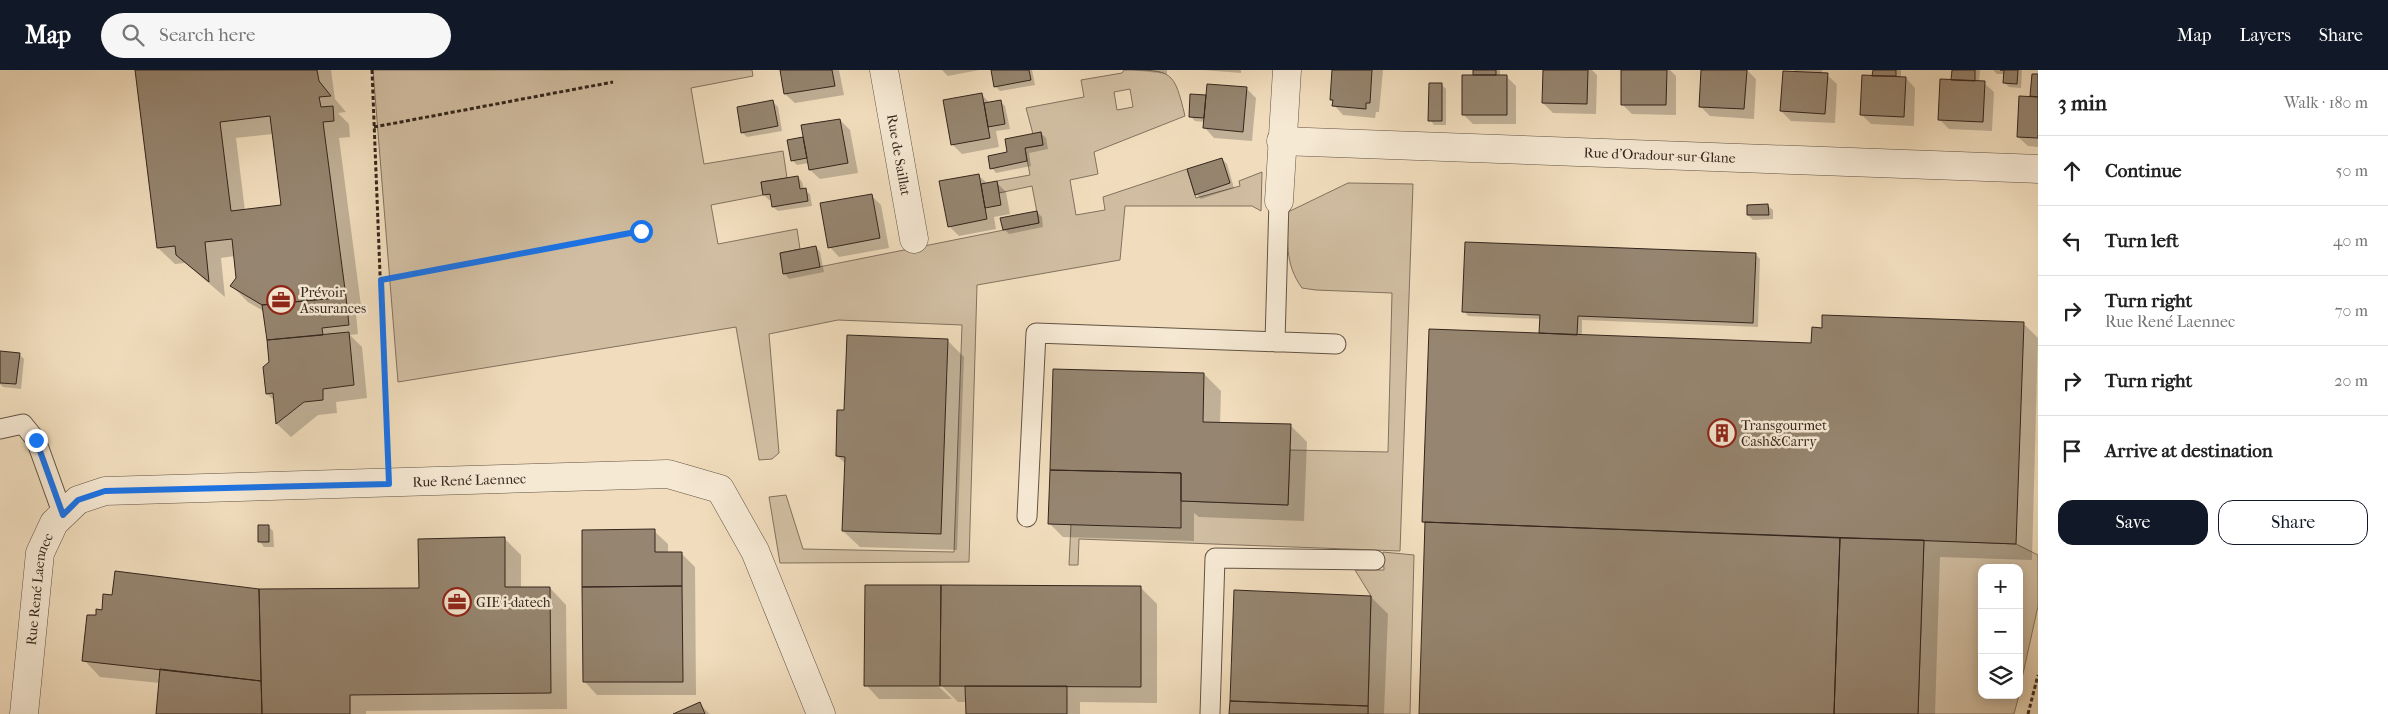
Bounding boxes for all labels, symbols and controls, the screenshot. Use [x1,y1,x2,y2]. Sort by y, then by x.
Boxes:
search box [101,13,451,58]
text: Map [25,21,71,49]
icon: search [119,21,147,49]
text: Search here [159,24,255,46]
text: Map [2177,25,2211,46]
text: Layers [2239,25,2291,46]
text: Share [2319,25,2363,46]
text: 3 min [2058,91,2107,115]
text: Walk · 180 m [2284,93,2368,112]
street label: Rue de Saillat [883,113,915,197]
street label: Rue d'Oradour-sur-Glane [1583,144,1736,166]
icon: ahead [2058,157,2086,185]
text: Continue [2105,160,2181,182]
text: 50 m [2336,161,2368,180]
route start [630,220,653,243]
icon: left [2058,227,2086,255]
text: Turn left [2105,230,2179,252]
text: 40 m [2333,231,2368,250]
place label: Prévoir Assurances [299,284,366,317]
office icon: Prévoir Assurances [266,285,296,315]
text: Turn right [2105,290,2192,312]
icon: right [2058,297,2086,325]
text: 70 m [2335,301,2368,320]
text: Rue René Laennec [2105,312,2235,331]
icon: right [2058,367,2086,395]
text: Turn right [2105,370,2192,392]
text: 20 m [2334,371,2368,390]
place label: Transgourmet Cash&Carry [1741,417,1827,450]
building icon: Transgourmet Cash&Carry [1707,418,1737,448]
route end [25,429,48,452]
icon: arrive [2058,437,2086,465]
text: Arrive at destination [2105,440,2273,462]
street label: Rue René Laennec [412,470,526,490]
button: Save [2058,500,2208,545]
button: Share [2218,500,2368,545]
street label: Rue René Laennec [22,530,57,646]
map controls [1978,564,2023,699]
button: + [1978,564,2023,609]
office icon: GIE i-datech [442,587,472,617]
place label: GIE i-datech [476,594,551,611]
button: − [1978,609,2023,654]
button: layers [1978,654,2023,699]

